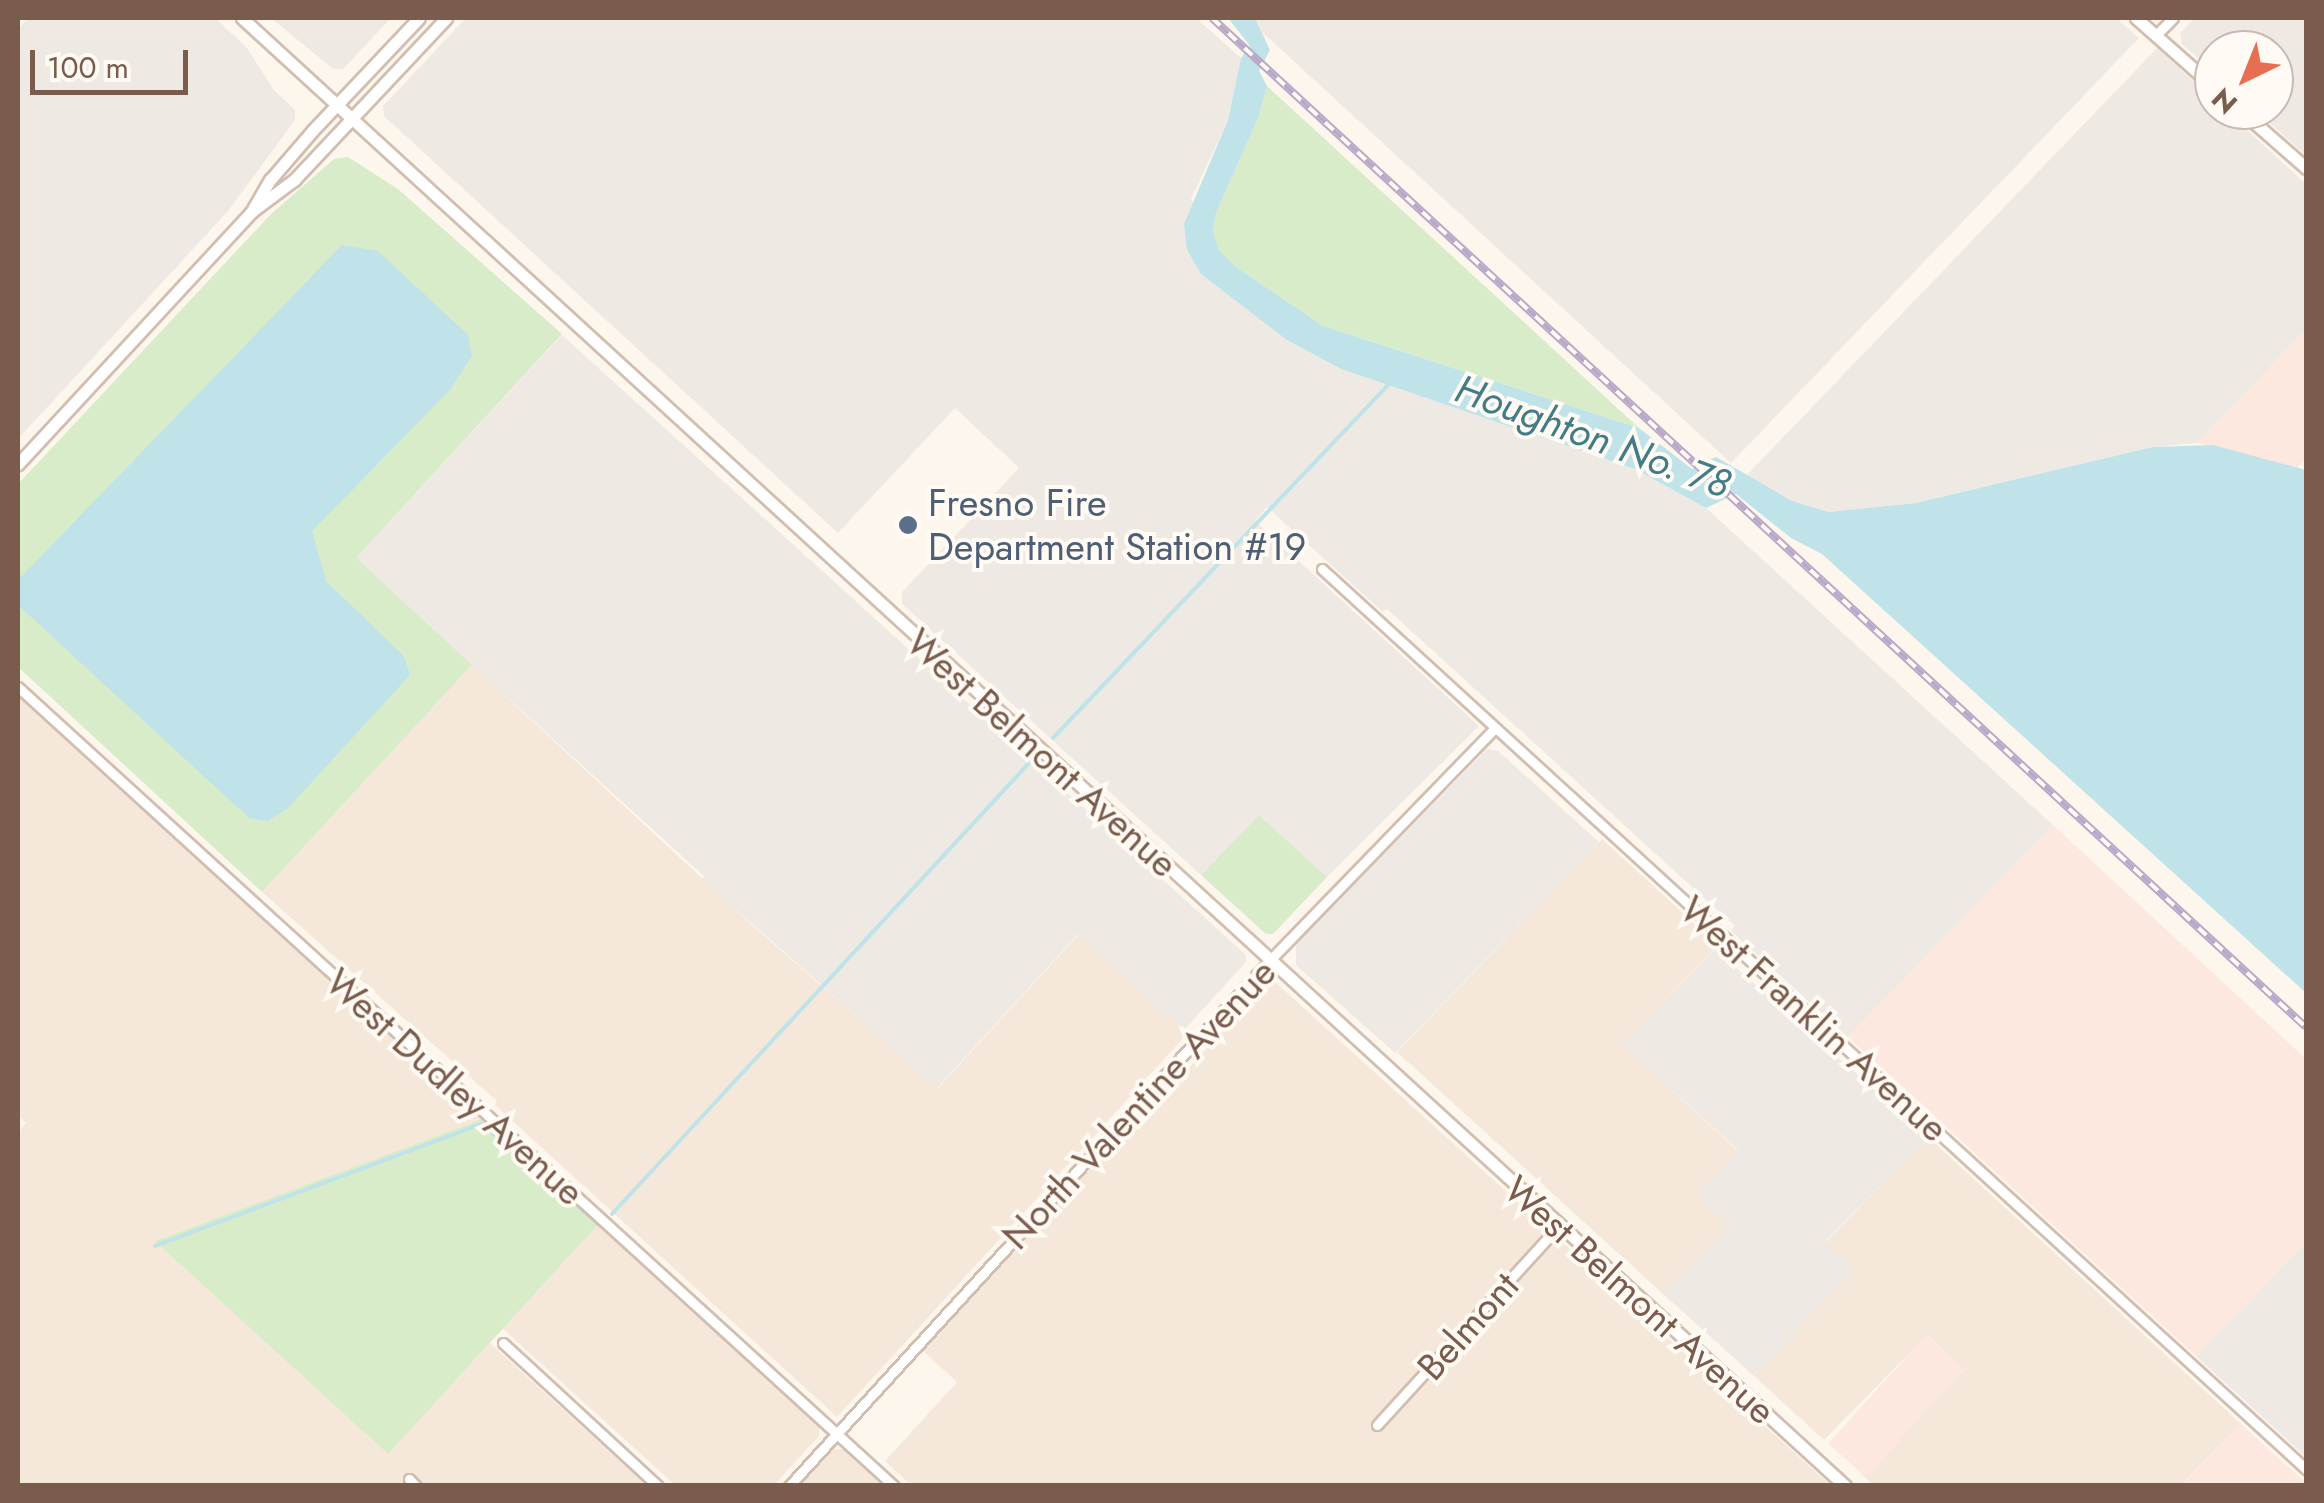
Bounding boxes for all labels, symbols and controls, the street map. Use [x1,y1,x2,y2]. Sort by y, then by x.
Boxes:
scale bar [35,30,192,92]
north arrow [2194,30,2294,130]
text: 100 m [47,46,129,89]
text: N [2202,78,2247,123]
water label: Houghton No. 78 [1449,364,1737,508]
place label: Fresno Fire Department Station #19 [928,480,1306,570]
marker: Fresno Fire Department Station #19 [897,514,919,536]
street label: West Belmont Avenue [897,619,1187,887]
street label: West Franklin Avenue [1671,887,1957,1151]
street label: North Valentine Avenue [993,950,1285,1258]
street label: West Dudley Avenue [317,959,593,1215]
street label: West Belmont Avenue [1495,1166,1785,1434]
street label: Belmont [1408,1263,1528,1389]

